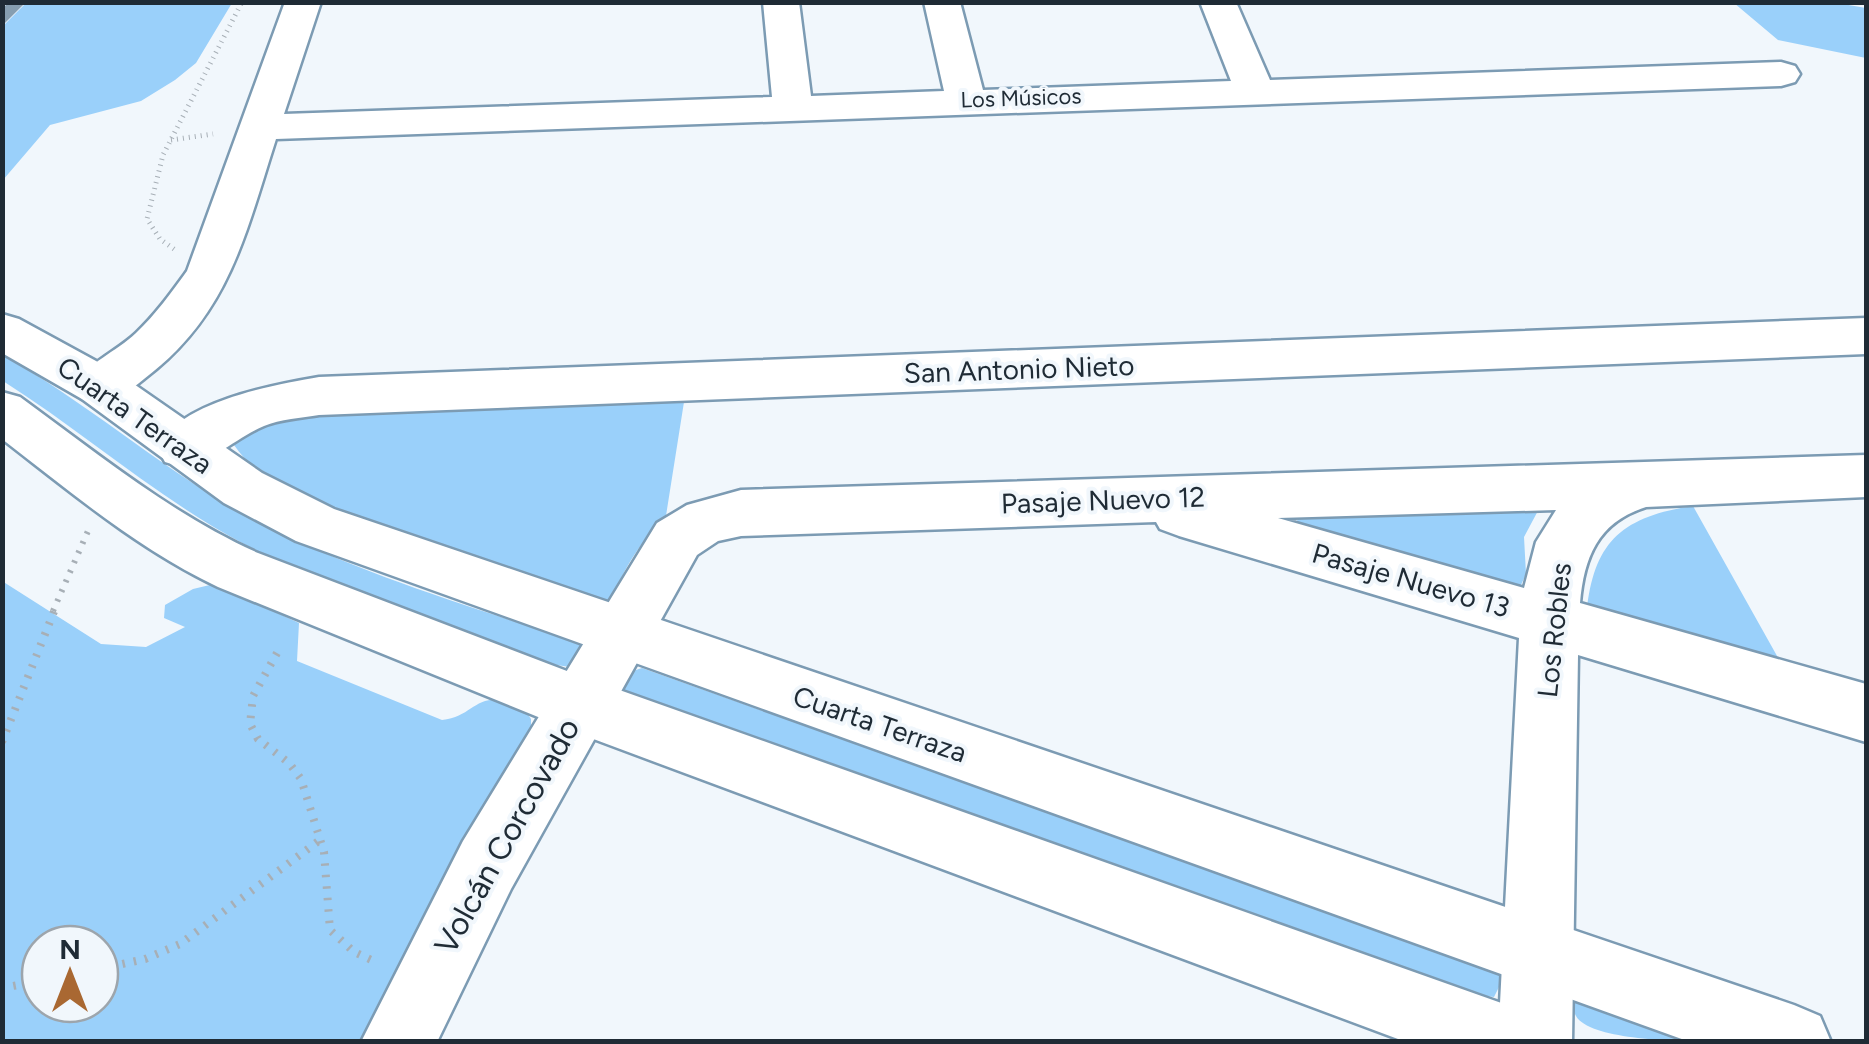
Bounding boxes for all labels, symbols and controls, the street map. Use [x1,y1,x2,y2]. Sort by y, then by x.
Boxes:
street label: Los Músicos [960,82,1082,114]
street label: San Antonio Nieto [903,348,1135,390]
street label: Cuarta Terraza [51,349,219,481]
street label: Pasaje Nuevo 12 [1000,479,1206,521]
street label: Pasaje Nuevo 13 [1308,536,1514,624]
street label: Los Robles [1530,561,1578,699]
street label: Cuarta Terraza [789,678,971,770]
street label: Volcán Corcovado [426,711,588,961]
north arrow [20,924,120,1024]
text: N [59,932,81,966]

